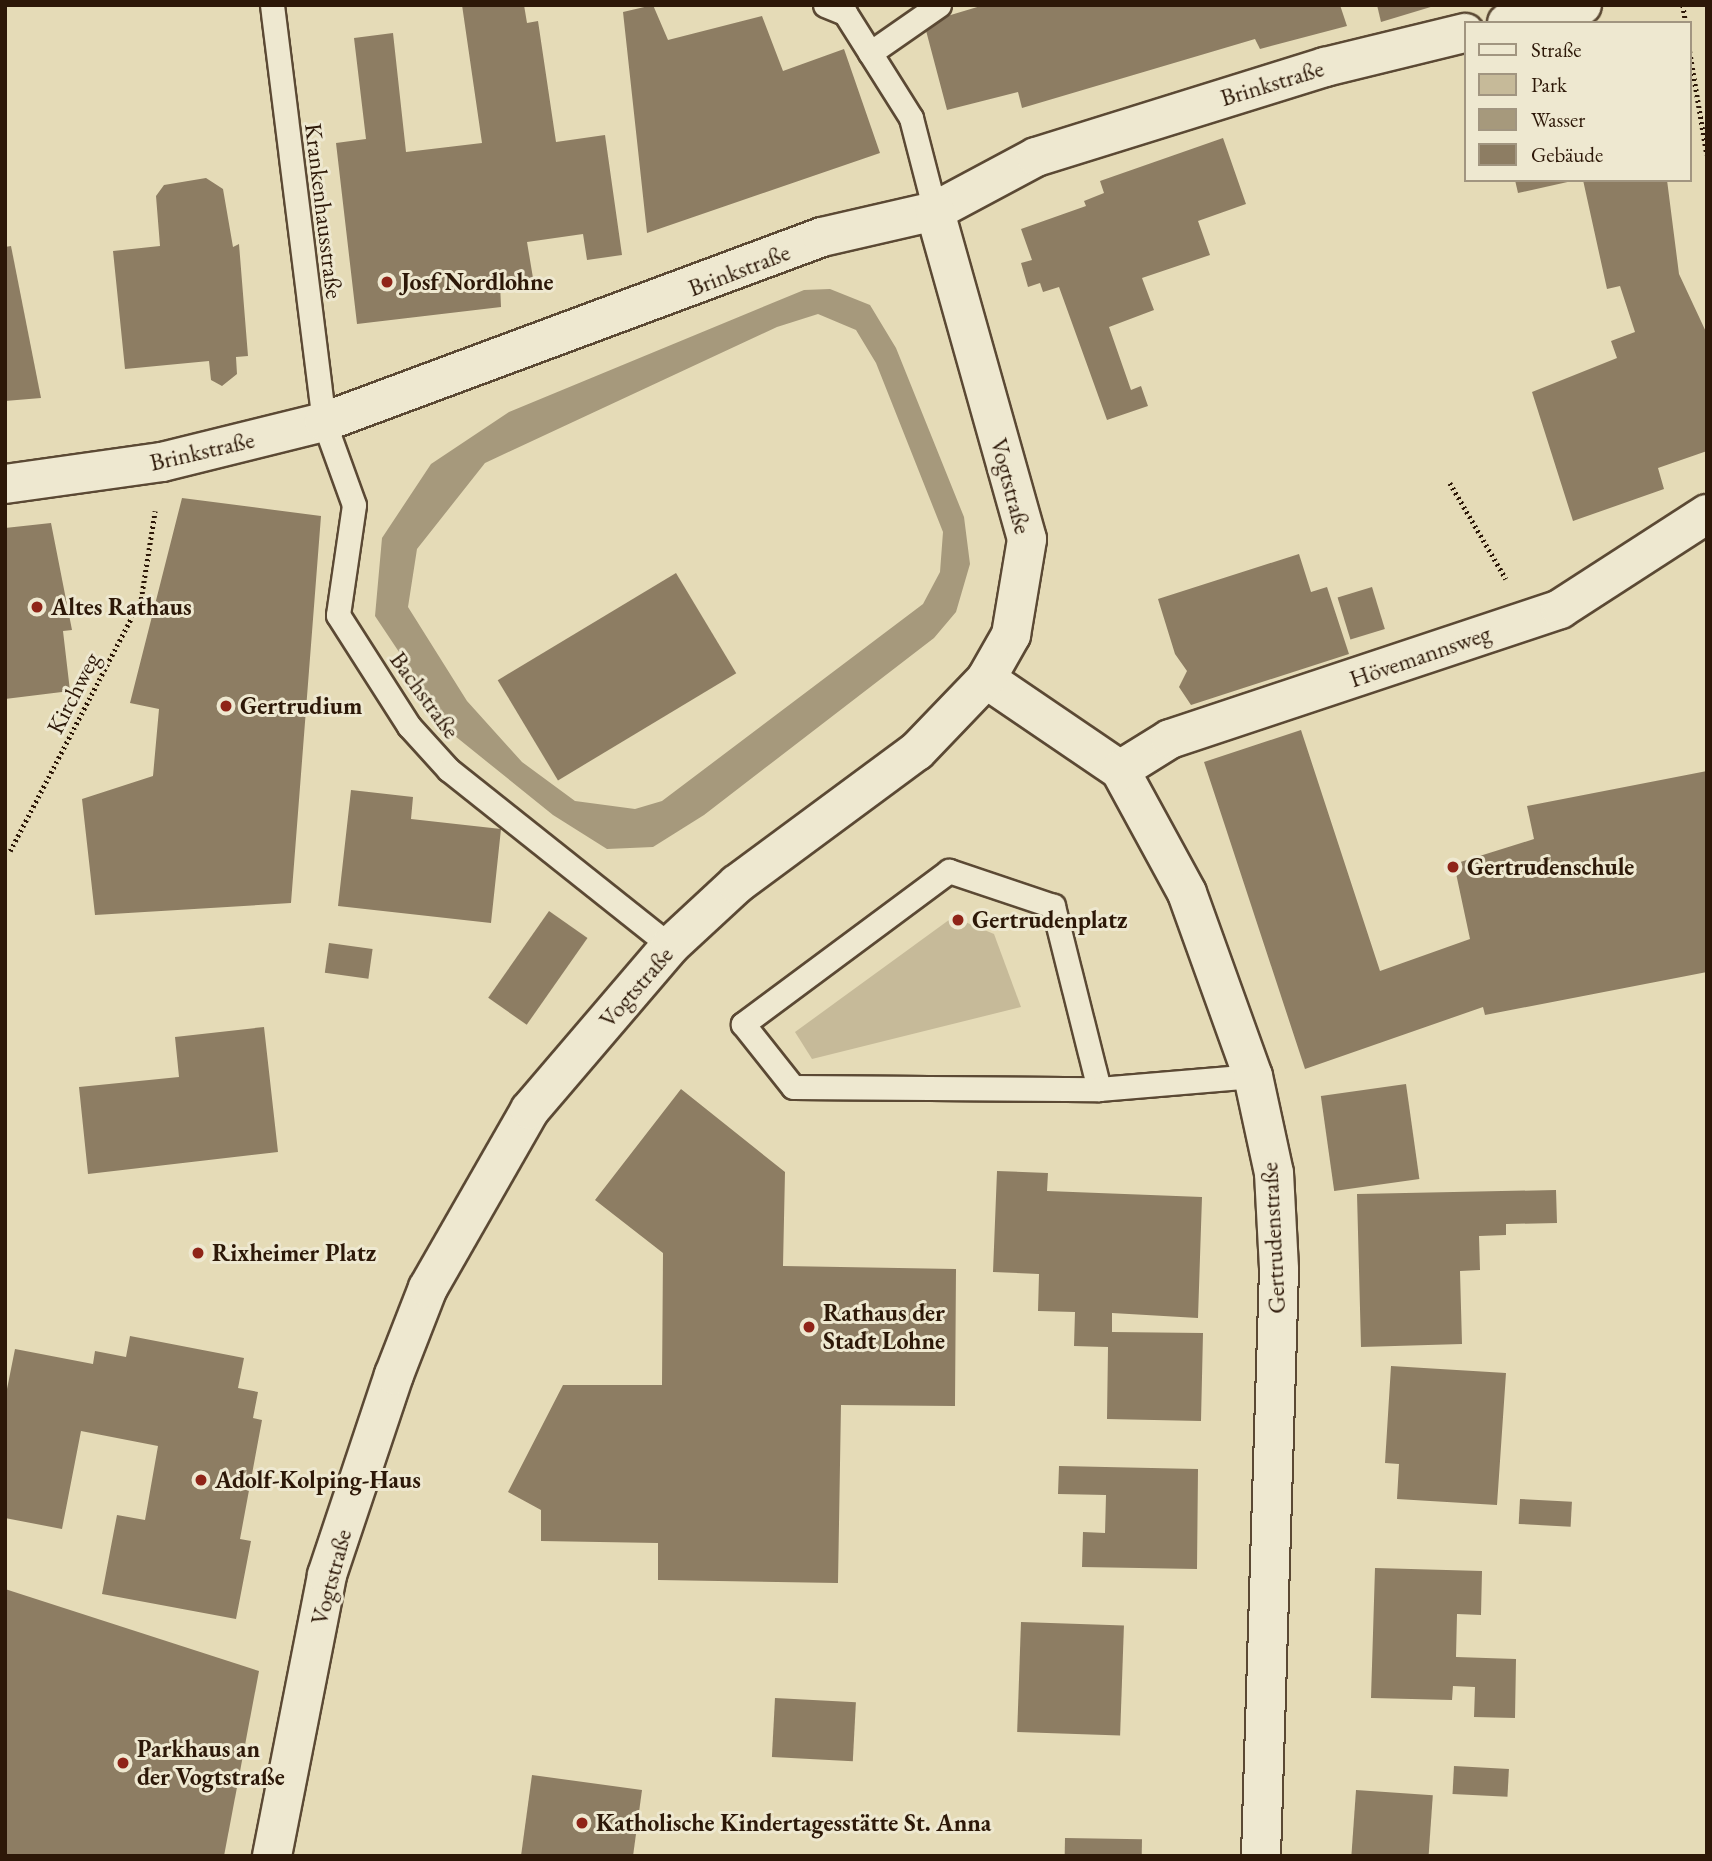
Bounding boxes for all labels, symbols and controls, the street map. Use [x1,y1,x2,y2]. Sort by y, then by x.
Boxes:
legend [1464,21,1691,182]
text: Straße [1531,36,1582,63]
street label: Brinkstraße [1217,54,1327,112]
text: Park [1531,71,1567,98]
text: Wasser [1531,106,1585,133]
street label: Krankenhausstraße [299,122,349,300]
text: Gebäude [1531,141,1603,168]
street label: Brinkstraße [684,238,794,302]
place label: Josf Nordlohne [401,268,554,296]
marker: Josf Nordlohne [379,274,395,290]
street label: Brinkstraße [147,425,257,477]
street label: Vogtstraße [984,435,1038,537]
place label: Altes Rathaus [51,593,192,621]
marker: Altes Rathaus [29,599,45,615]
street label: Hövemannsweg [1346,618,1494,694]
street label: Bachstraße [384,646,466,744]
street label: Kirchweg [40,648,106,738]
place label: Gertrudium [240,692,362,720]
marker: Gertrudium [218,698,234,714]
place label: Gertrudenschule [1467,853,1634,881]
marker: Gertrudenschule [1445,859,1461,875]
place label: Gertrudenplatz [972,906,1128,934]
marker: Gertrudenplatz [950,912,966,928]
street label: Vogtstraße [593,941,679,1033]
street label: Gertrudenstraße [1255,1162,1291,1314]
place label: Rixheimer Platz [212,1239,376,1267]
marker: Rixheimer Platz [190,1245,206,1261]
place label: Rathaus der Stadt Lohne [823,1299,945,1355]
marker: Rathaus der Stadt Lohne [801,1319,817,1335]
place label: Adolf-Kolping-Haus [215,1466,421,1494]
marker: Adolf-Kolping-Haus [193,1472,209,1488]
street label: Vogtstraße [304,1526,358,1628]
place label: Parkhaus an der Vogtstraße [137,1735,285,1791]
marker: Parkhaus an der Vogtstraße [115,1755,131,1771]
place label: Katholische Kindertagesstätte St. Anna [596,1809,991,1837]
marker: Katholische Kindertagesstätte St. Anna [574,1815,590,1831]

